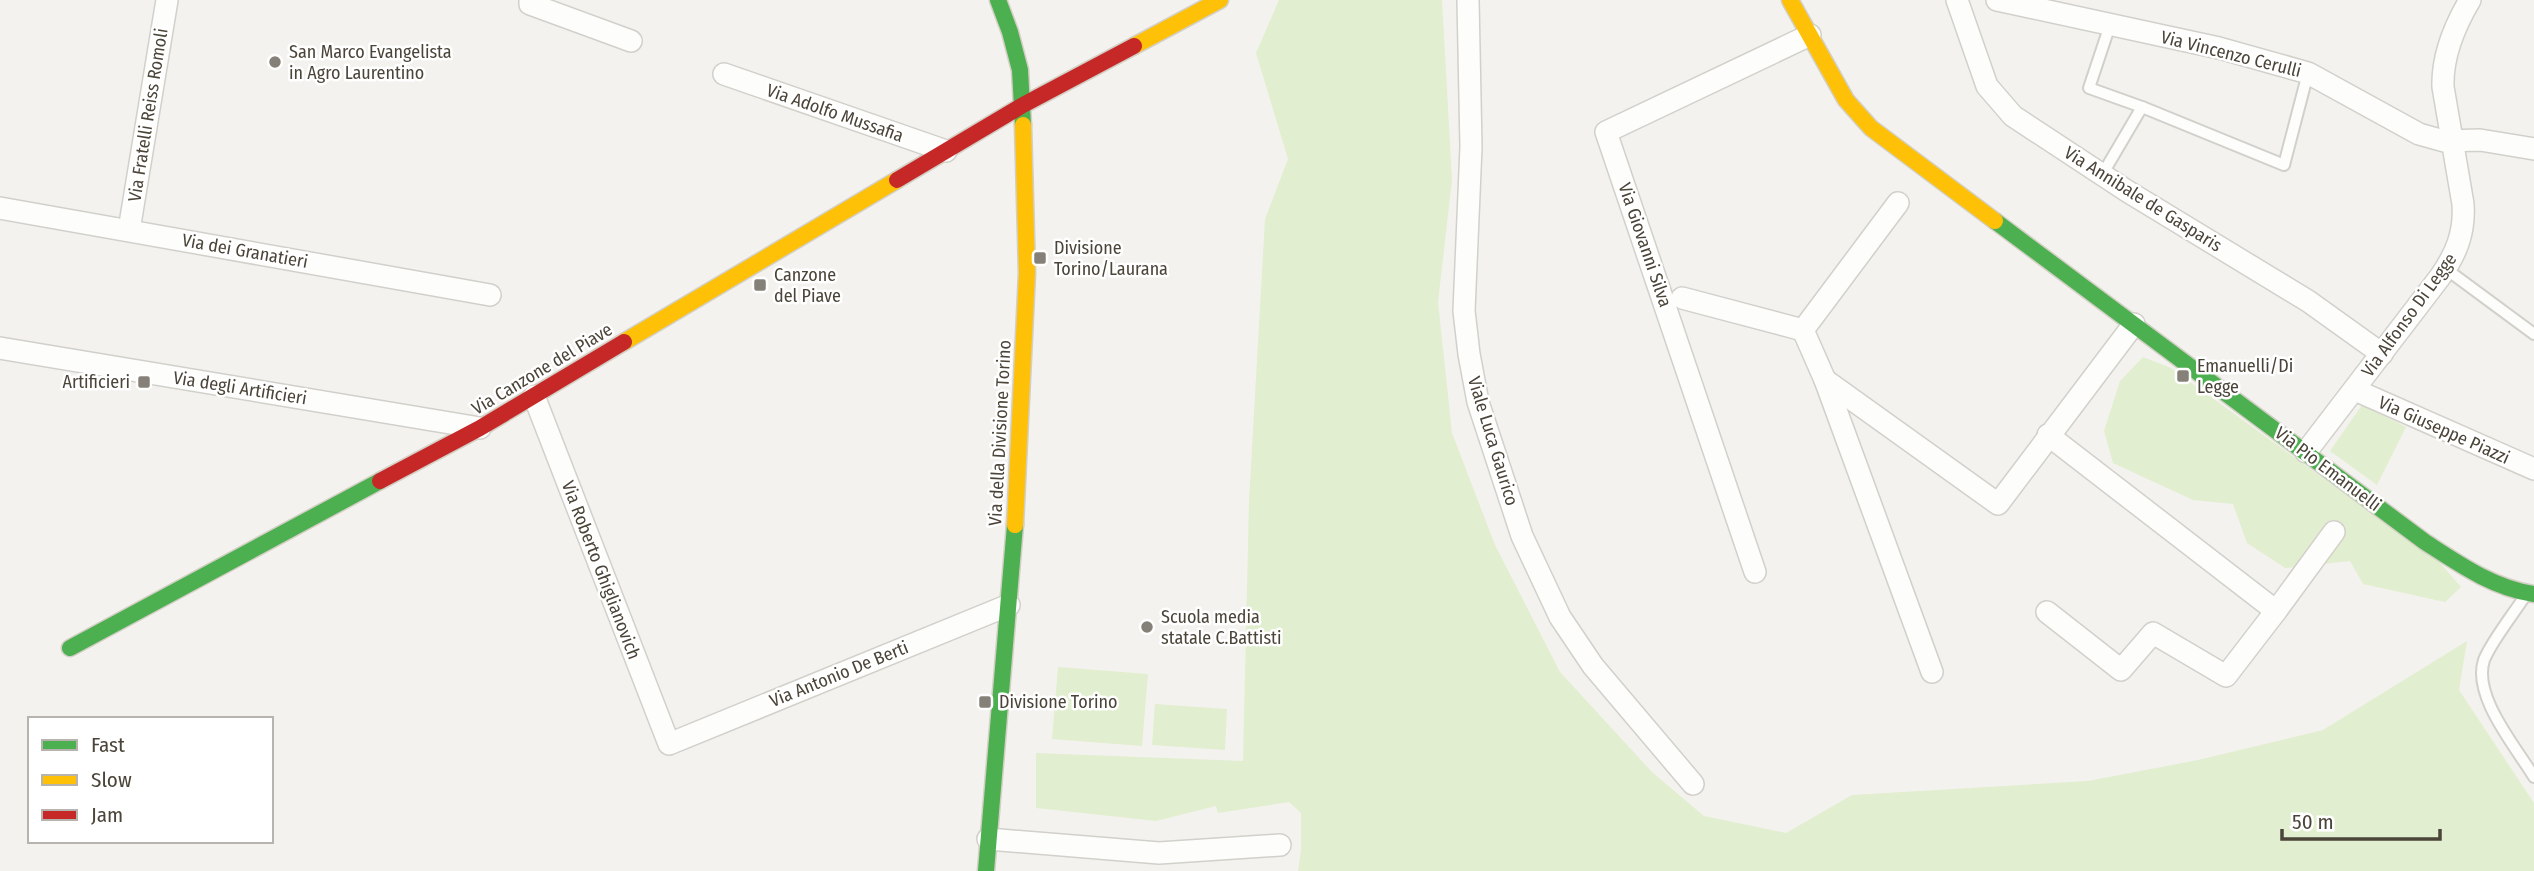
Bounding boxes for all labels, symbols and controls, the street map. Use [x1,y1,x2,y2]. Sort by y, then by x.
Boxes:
street label: Via Vincenzo Cerulli [2159,26,2303,82]
street label: Via Fratelli Reiss Romoli [123,27,173,203]
place label: San Marco Evangelista in Agro Laurentino [289,41,452,84]
marker: San Marco Evangelista in Agro Laurentino [267,54,283,70]
street label: Via Adolfo Mussafia [764,79,907,147]
street label: Via Annibale de Gasparis [2060,142,2226,257]
street label: Via Giovanni Silva [1613,180,1677,310]
street label: Via dei Granatieri [180,229,310,273]
place label: Divisione Torino/Laurana [1054,237,1168,280]
street label: Via Alfonso Di Legge [2357,249,2461,381]
marker: Divisione Torino/Laurana [1032,250,1048,266]
place label: Canzone del Piave [774,264,841,307]
marker: Canzone del Piave [752,277,768,293]
street label: Via Canzone del Piave [468,318,616,420]
street label: Via della Divisione Torino [984,339,1016,527]
place label: Emanuelli/Di Legge [2197,355,2293,398]
street label: Via degli Artificieri [172,367,308,409]
marker: Emanuelli/Di Legge [2175,368,2191,384]
place label: Artificieri [62,371,130,393]
marker: Artificieri [136,374,152,390]
street label: Viale Luca Gaurico [1463,374,1523,508]
street label: Via Giuseppe Piazzi [2375,391,2513,469]
street label: Via Pio Emanuelli [2271,422,2385,516]
street label: Via Roberto Ghiglianovich [557,478,645,662]
place label: Scuola media statale C.Battisti [1161,606,1282,649]
marker: Scuola media statale C.Battisti [1139,619,1155,635]
street label: Via Antonio De Berti [766,636,912,712]
place label: Divisione Torino [999,691,1117,713]
marker: Divisione Torino [977,694,993,710]
legend [28,717,273,843]
text: Fast [91,732,125,758]
text: Slow [91,767,132,793]
scale bar [2282,798,2440,842]
text: Jam [91,802,123,828]
text: 50 m [2292,809,2334,835]

